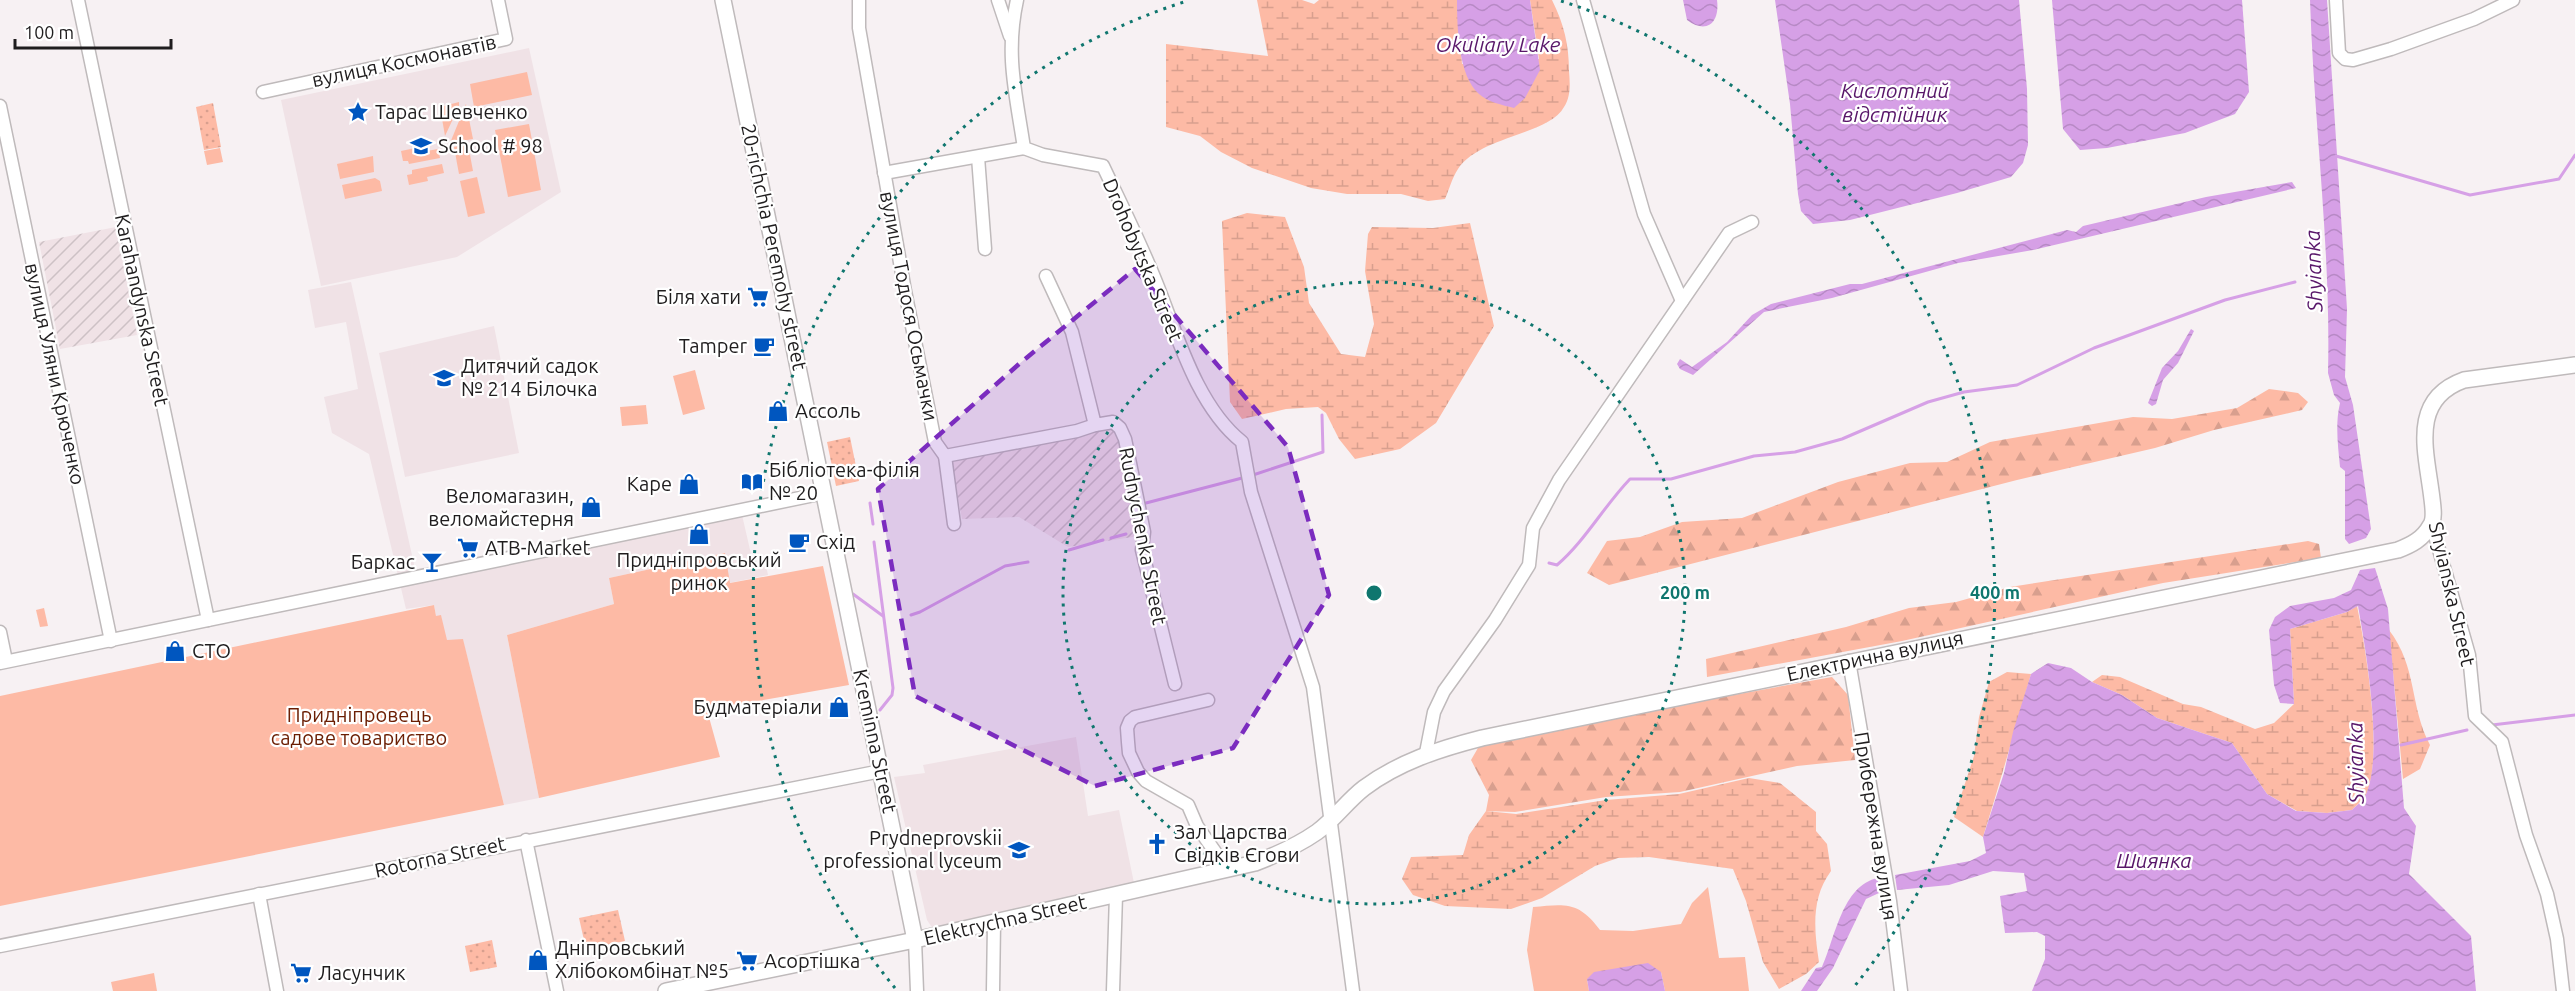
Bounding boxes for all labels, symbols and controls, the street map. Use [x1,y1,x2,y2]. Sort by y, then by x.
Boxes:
scale bar [15,12,171,50]
text: 100 m [24,22,74,42]
street label: вулиця Космонавтів [310,30,498,91]
water label: Okuliary Lake [1436,32,1561,56]
water label: Кислотний відстійник [1841,78,1949,126]
place icon: Тарас Шевченко [346,100,370,124]
place label: Тарас Шевченко [375,100,528,123]
street label: 20-richchia Peremohy street [737,121,812,372]
school or university icon: School # 98 [409,134,433,158]
place label: School # 98 [438,134,543,157]
street label: Drohobytska Street [1099,175,1188,345]
street label: вулиця Тодося Осьмачки [876,189,943,423]
street label: Karahandynska Street [111,212,174,408]
water label: Shyianka [2300,230,2326,313]
street label: вулиця Уляни Крюченко [21,261,90,487]
place label: Біля хати [656,285,741,308]
supermarket icon: Біля хати [746,285,770,309]
place label: Tamper [679,334,747,357]
cafe icon: Tamper [752,334,776,358]
place label: Дитячий садок № 214 Білочка [461,354,598,400]
school or university icon: Дитячий садок № 214 Білочка [432,366,456,390]
shop icon: Ассоль [766,399,790,423]
place label: Ассоль [795,399,860,422]
street label: Rudnychenka Street [1115,445,1172,627]
place label: Бібліотека-філія № 20 [769,458,920,504]
library icon: Бібліотека-філія № 20 [740,470,764,494]
place label: Каре [627,472,672,495]
shop icon: Каре [677,472,701,496]
place label: Веломагазин, веломайстерня [428,484,574,530]
shop icon: Веломагазин, веломайстерня [579,495,603,519]
street label: Shyianska Street [2425,520,2480,668]
shop icon: Придніпровський ринок [687,522,711,546]
cafe icon: Схід [787,530,811,554]
place label: Схід [816,530,856,553]
supermarket icon: ATB-Market [456,536,480,560]
place label: ATB-Market [485,536,591,559]
place label: Придніпровський ринок [616,548,782,594]
place label: Баркас [351,550,415,573]
bar icon: Баркас [420,550,444,574]
text: 200 m [1660,582,1710,602]
text: 400 m [1970,582,2020,602]
centre of rings [1364,583,1384,603]
street label: Електрична вулиця [1784,626,1965,685]
shop icon: СТО [163,639,187,663]
place label: СТО [192,639,231,662]
street label: Kreminna Street [849,667,902,815]
place label: Будматеріали [694,695,822,718]
shop icon: Будматеріали [827,695,851,719]
park label: Придніпровець садове товариство [271,703,447,749]
water label: Shyianka [2342,722,2368,805]
street label: Прибережна вулиця [1850,730,1903,922]
place label: Зал Царства Свідків Єгови [1174,820,1300,866]
place label: Prydneprovskii professional lyceum [823,826,1002,872]
street label: Rotorna Street [372,831,508,882]
church icon: Зал Царства Свідків Єгови [1145,832,1169,856]
school or university icon: Prydneprovskii professional lyceum [1007,838,1031,862]
water label: Шиянка [2116,848,2192,872]
street label: Elektrychna Street [921,890,1088,949]
place label: Дніпровський Хлібокомбінат №5 [555,936,729,982]
shop icon: Дніпровський Хлібокомбінат №5 [526,948,550,972]
supermarket icon: Асортішка [735,949,759,973]
place label: Асортішка [764,949,860,972]
supermarket icon: Ласунчик [289,961,313,985]
place label: Ласунчик [318,961,406,984]

